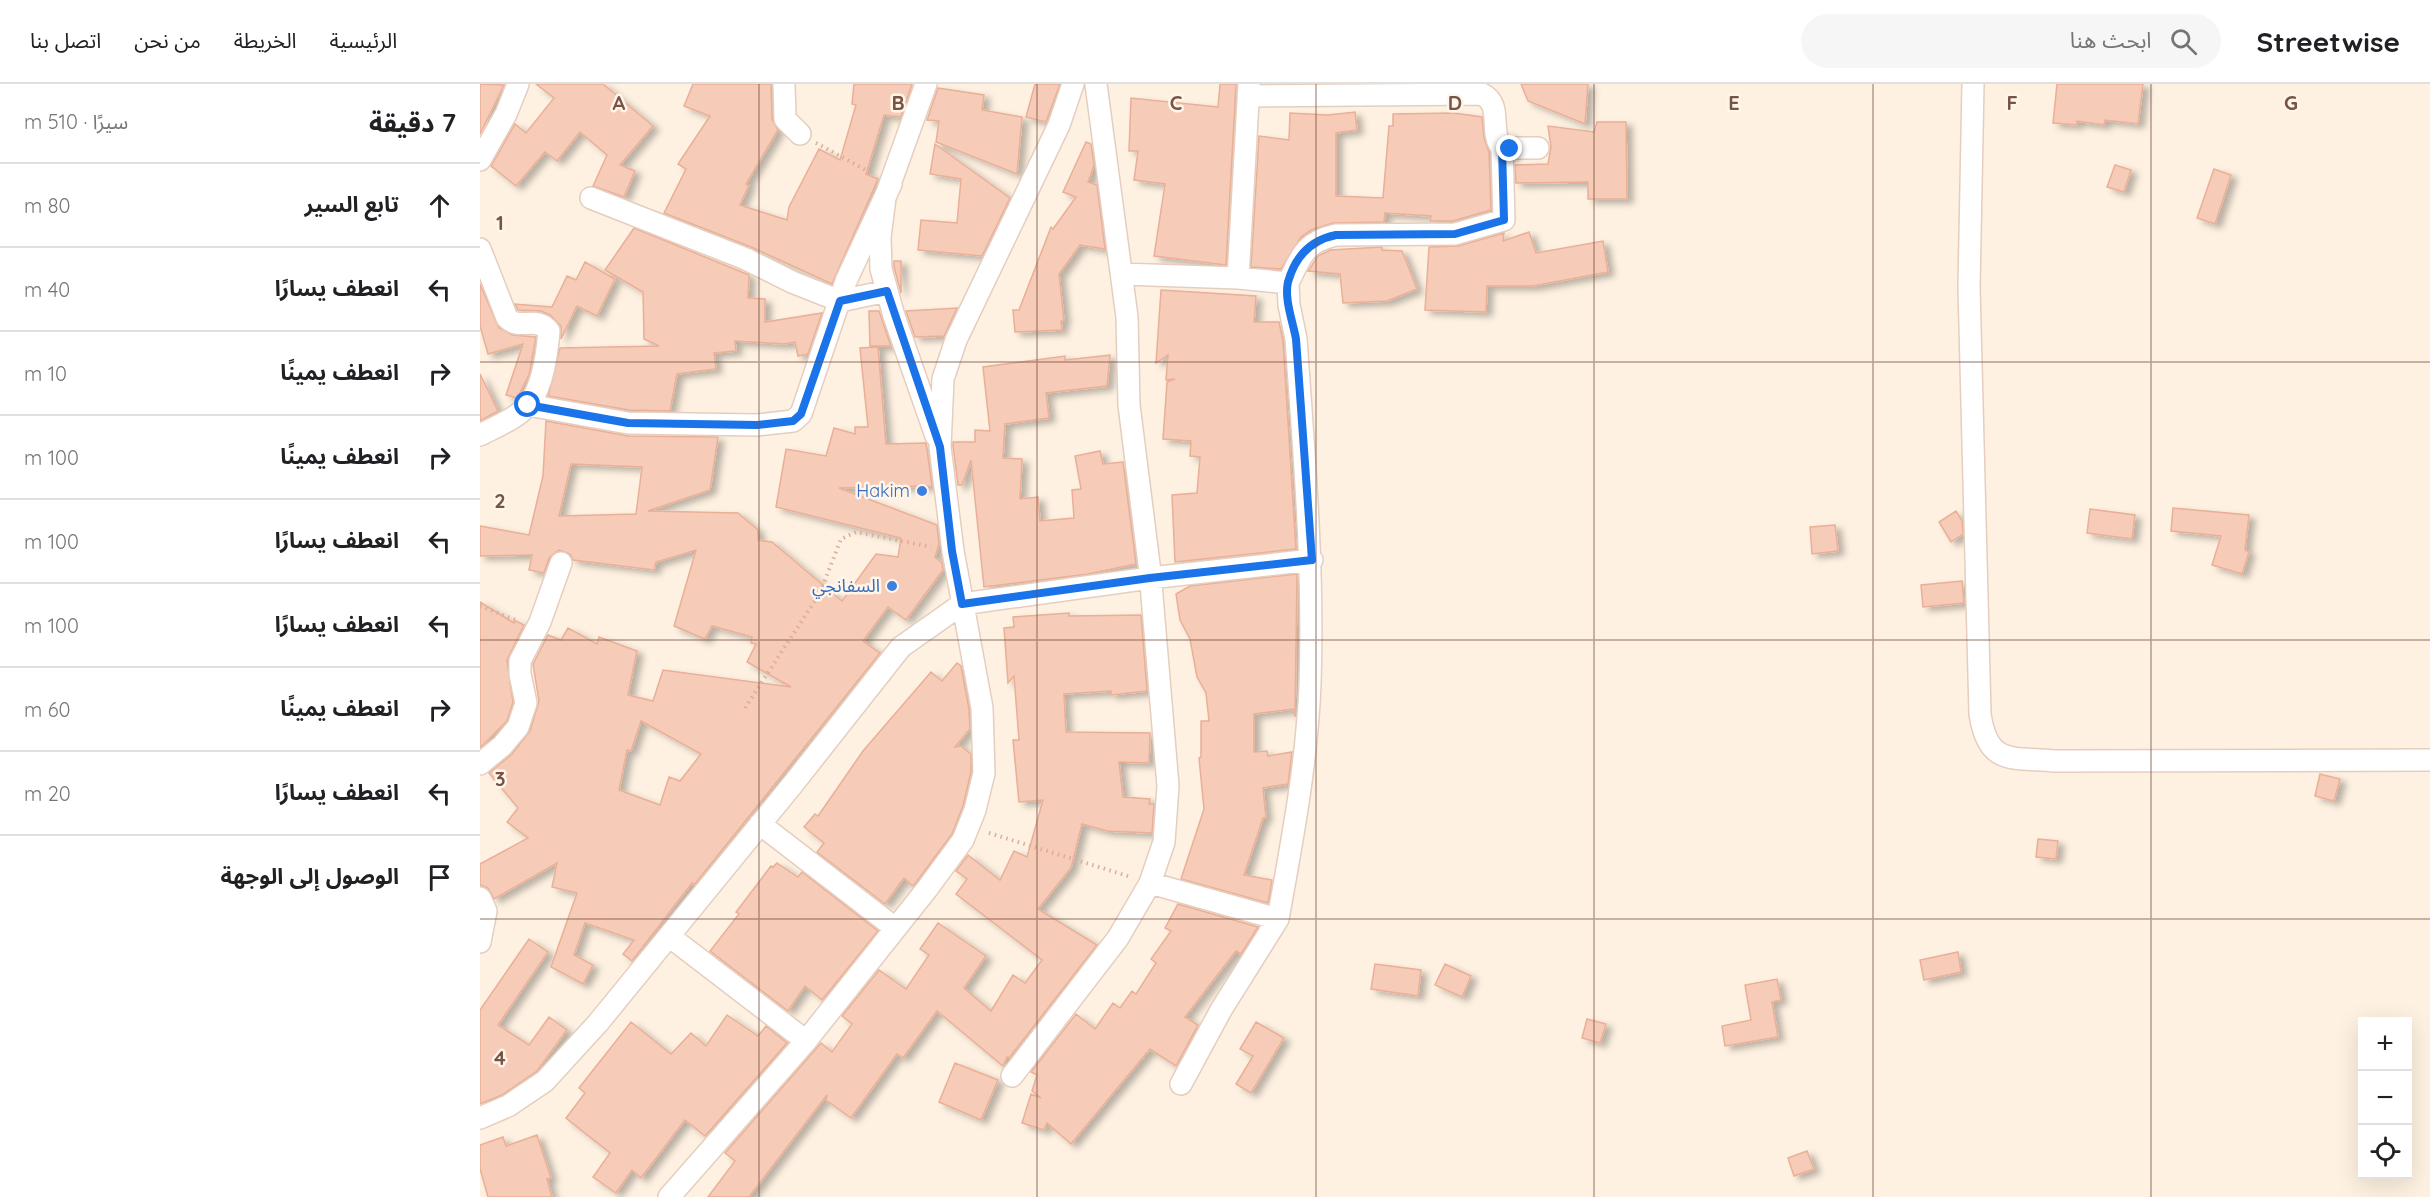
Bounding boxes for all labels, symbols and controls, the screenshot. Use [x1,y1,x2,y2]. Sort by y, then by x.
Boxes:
search box [1801,14,2221,68]
text: Streetwise [2257,24,2400,59]
icon: search [2167,25,2200,58]
text: ابحث هنا [2070,26,2152,54]
text: اتصل بنا [30,27,101,53]
text: من نحن [134,27,201,53]
text: الخريطة [234,27,297,53]
text: الرئيسية [330,27,397,53]
text: A [613,90,626,115]
text: B [891,90,905,115]
text: C [1170,90,1183,115]
text: D [1448,90,1462,115]
text: E [1728,90,1740,115]
text: F [2006,90,2018,115]
text: G [2284,90,2298,115]
text: 7 دقيقة [369,106,456,139]
text: سيرًا · 510 m [24,109,128,134]
route end [1496,135,1522,161]
icon: ahead [423,189,456,222]
text: تابع السير [305,190,399,218]
text: 80 m [24,193,70,218]
text: 1 [496,210,504,235]
icon: left [423,273,456,306]
text: انعطف يسارًا [275,274,399,302]
text: 40 m [24,277,70,302]
icon: right [423,357,456,390]
text: انعطف يمينًا [280,358,399,386]
text: 10 m [24,361,67,386]
route start [514,391,540,417]
icon: right [423,441,456,474]
text: انعطف يمينًا [280,442,399,470]
text: 100 m [24,445,79,470]
place label: Hakim [856,479,910,502]
marker: Hakim [915,484,929,498]
text: 2 [494,488,506,513]
icon: left [423,525,456,558]
text: انعطف يسارًا [275,526,399,554]
text: 100 m [24,529,79,554]
place label: السفانجي [812,574,880,599]
marker: السفانجي [885,579,899,593]
icon: left [423,609,456,642]
text: انعطف يسارًا [275,610,399,638]
text: 100 m [24,613,79,638]
icon: right [423,693,456,726]
text: انعطف يمينًا [280,694,399,722]
text: 60 m [24,697,70,722]
text: 3 [495,766,505,791]
icon: left [423,777,456,810]
text: انعطف يسارًا [275,778,399,806]
text: 20 m [24,781,71,806]
icon: arrive [423,861,456,894]
text: الوصول إلى الوجهة [221,862,399,890]
map controls [2358,1017,2412,1179]
button: + [2358,1017,2412,1071]
text: 4 [494,1045,506,1070]
button: − [2358,1071,2412,1125]
button: locate [2358,1125,2412,1179]

